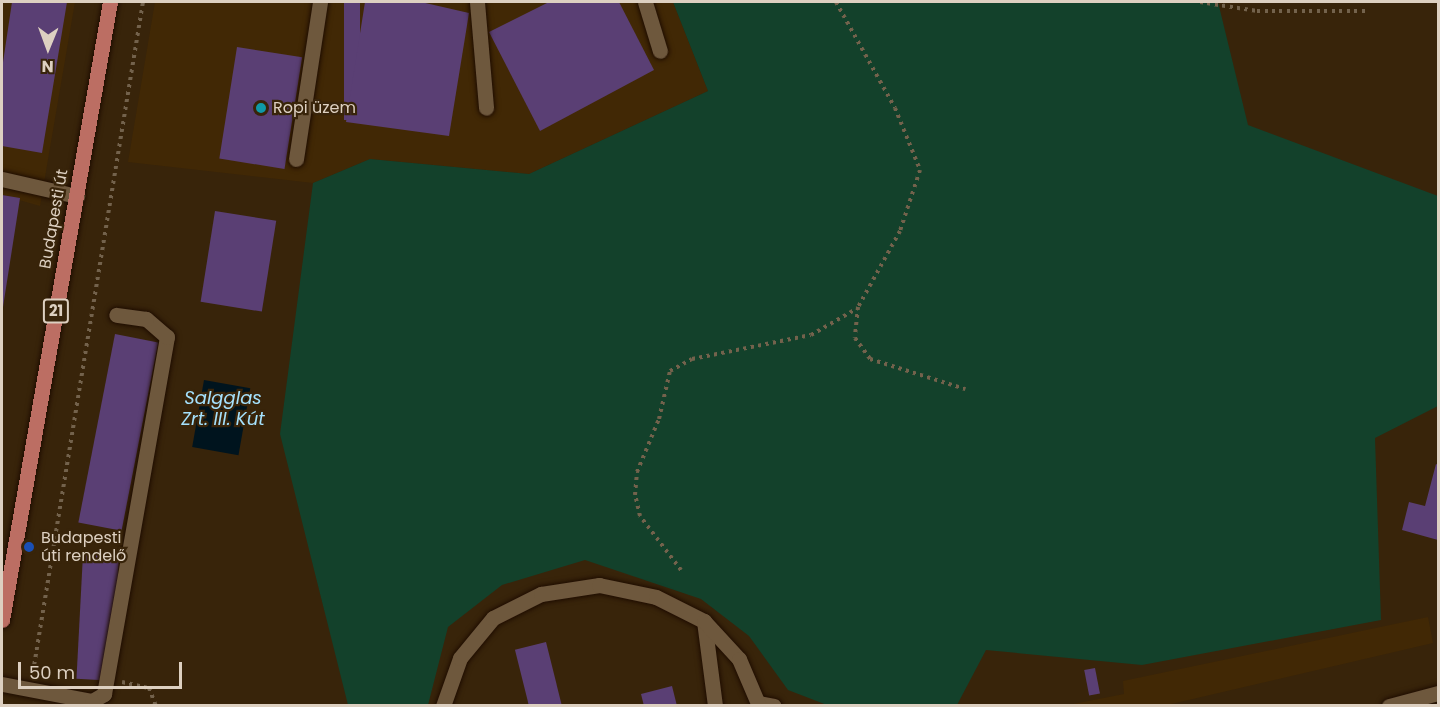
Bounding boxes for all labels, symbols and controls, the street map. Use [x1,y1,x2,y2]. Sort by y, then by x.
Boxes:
north arrow [18,18,78,78]
text: N [41,55,54,78]
place label: Ropi üzem [273,98,356,118]
marker: Ropi üzem [254,101,268,115]
street label: Budapesti út [36,168,72,270]
road number: 21 [42,299,70,323]
water label: Salgglas Zrt. III. Kút [181,388,265,430]
place label: Budapesti úti rendelő [41,528,126,566]
marker: Budapesti úti rendelő [22,540,36,554]
scale bar [21,650,184,688]
text: 50 m [29,660,75,685]

